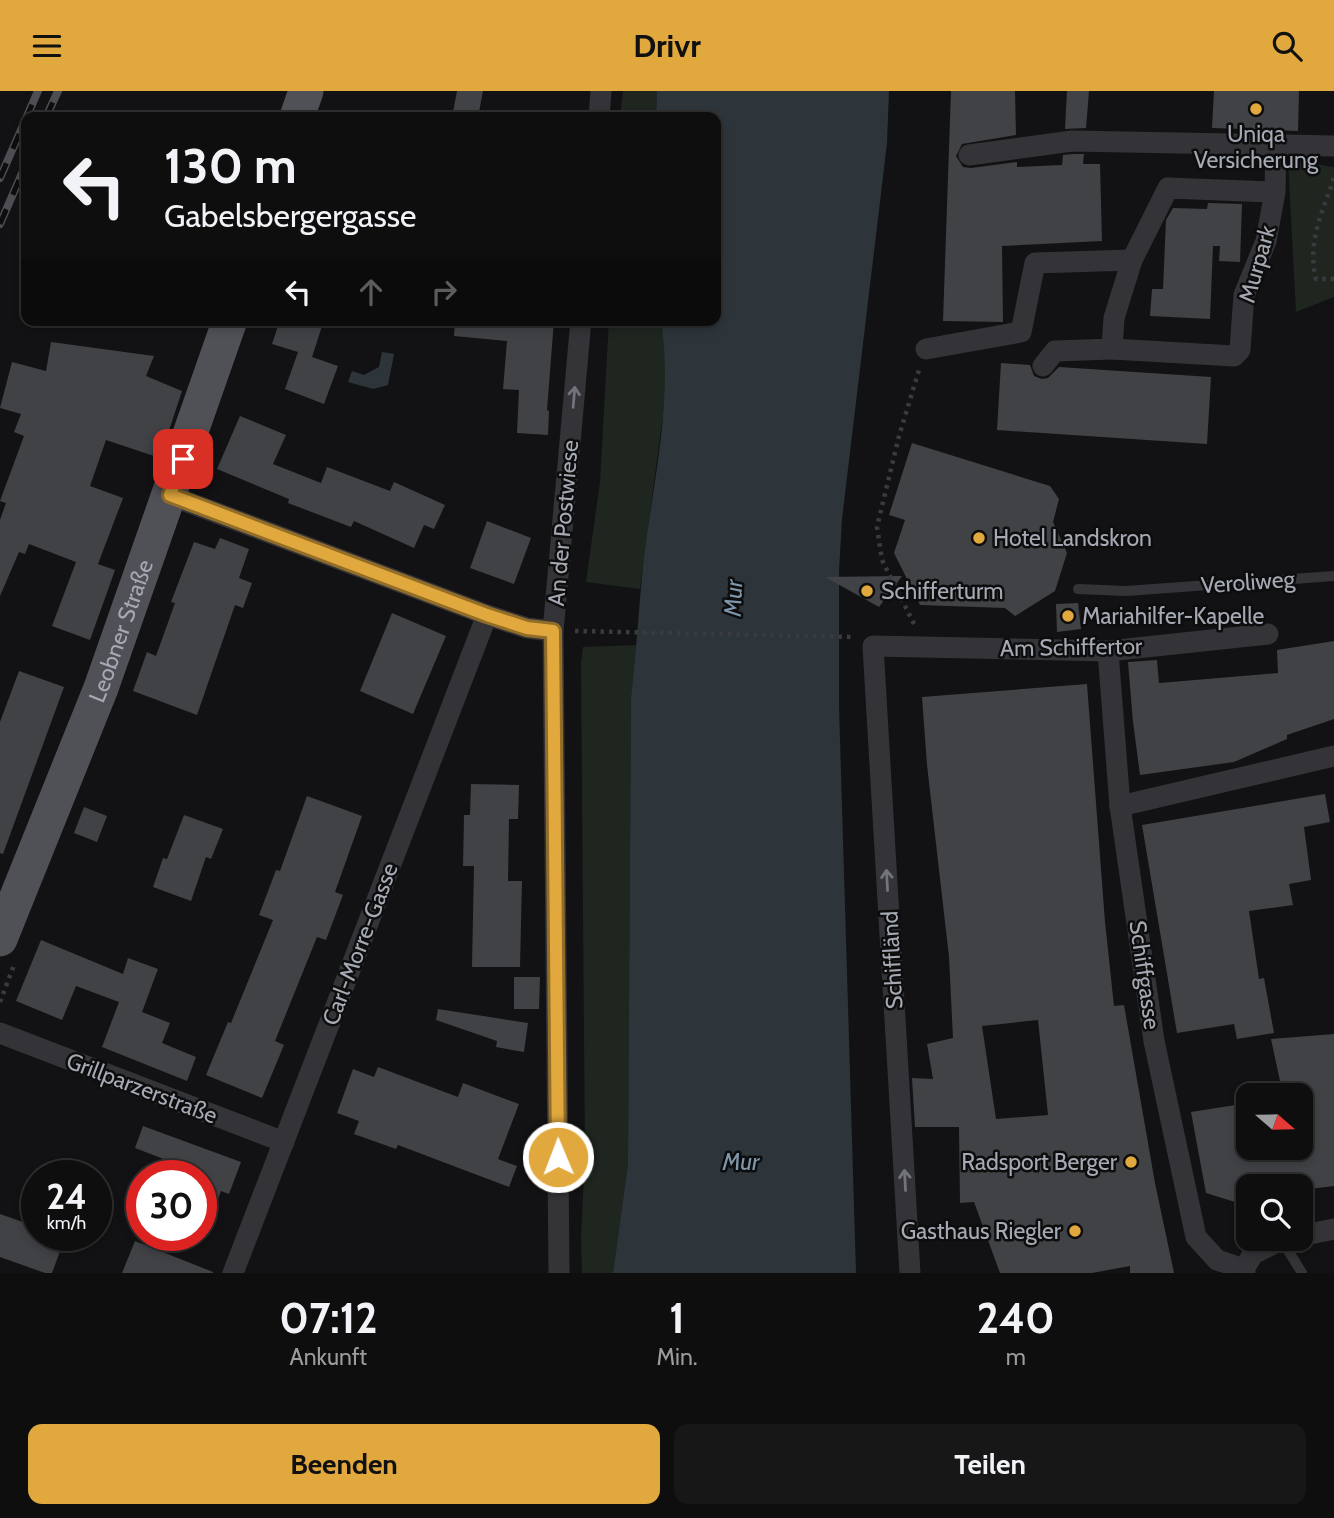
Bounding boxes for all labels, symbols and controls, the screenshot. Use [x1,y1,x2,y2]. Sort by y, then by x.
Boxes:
text: Drivr [633,26,701,65]
icon: menu [28,27,66,65]
icon: search [1268,27,1306,65]
marker: Uniqa Versicherung [1248,101,1264,117]
place label: Uniqa Versicherung [1194,120,1319,174]
text: 130 m [164,136,297,195]
icon: left [49,140,140,231]
text: Gabelsbergergasse [164,196,416,235]
street label: Murpark [1233,221,1282,306]
icon: left [279,273,317,311]
icon: ahead [352,273,390,311]
icon: right [425,273,463,311]
one-way arrow [568,386,581,409]
pin [153,429,213,489]
street label: An der Postwiese [542,439,584,607]
icon: arrive [164,440,202,478]
place label: Hotel Landskron [993,524,1152,552]
marker: Hotel Landskron [971,530,987,546]
street label: Leobner Straße [83,556,159,707]
street label: Veroliweg [1200,565,1296,599]
water label: Mur [718,577,748,618]
place label: Schifferturm [881,577,1004,605]
marker: Schifferturm [859,583,875,599]
place label: Mariahilfer-Kapelle [1082,602,1265,630]
marker: Mariahilfer-Kapelle [1060,608,1076,624]
street label: Am Schiffertor [1000,632,1143,662]
street label: Carl-Morre-Gasse [316,859,404,1029]
one-way arrow [880,869,893,892]
street label: Schiffländ [875,910,909,1010]
street label: Schiffgasse [1124,919,1167,1031]
street label: Grillparzerstraße [63,1046,222,1130]
north arrow [1236,1083,1312,1160]
map controls [1236,1083,1313,1251]
position arrow [521,1120,595,1194]
water label: Mur [721,1147,761,1176]
place label: Radsport Berger [961,1148,1118,1176]
marker: Radsport Berger [1123,1154,1139,1170]
speed limit sign: 30 [126,1160,217,1251]
one-way arrow [898,1170,911,1192]
button: search [1236,1174,1313,1251]
text: 24 [46,1175,87,1218]
text: km/h [47,1212,86,1234]
place label: Gasthaus Riegler [901,1217,1062,1245]
marker: Gasthaus Riegler [1067,1223,1083,1239]
text: 07:12 [279,1292,377,1344]
text: 1 [669,1292,685,1344]
text: 240 [977,1292,1055,1344]
text: Ankunft [290,1343,367,1371]
text: Min. [657,1343,698,1371]
text: m [1006,1343,1026,1371]
button: Beenden [28,1424,660,1504]
button: Teilen [674,1424,1306,1504]

